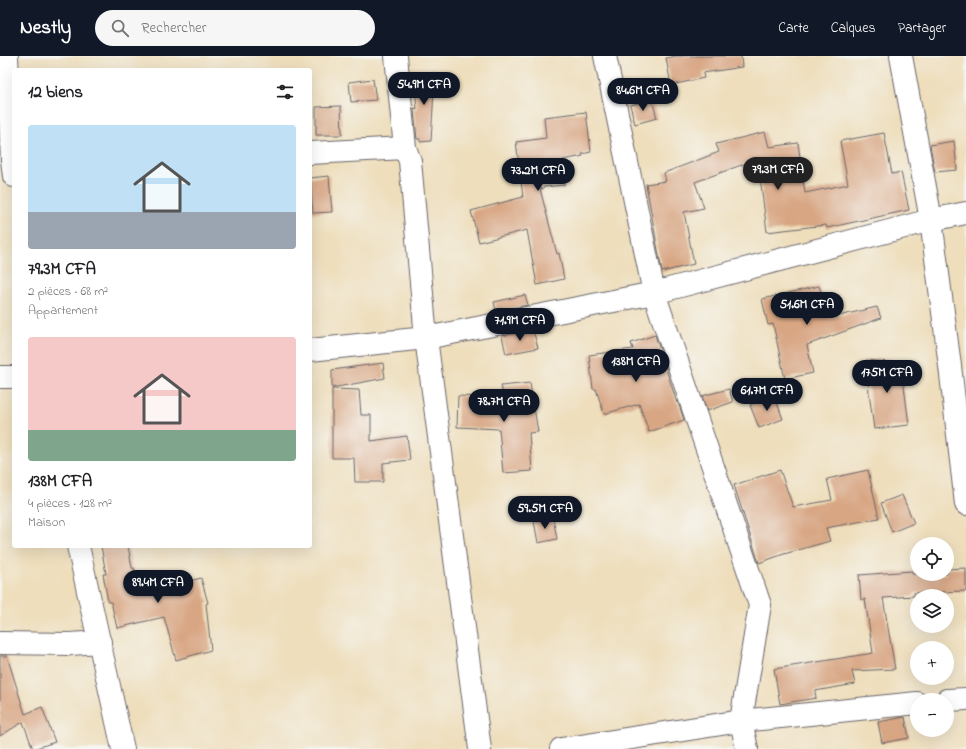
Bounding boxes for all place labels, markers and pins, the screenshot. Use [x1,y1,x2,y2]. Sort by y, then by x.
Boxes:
pin: 54.9M CFA [378,72,470,106]
pin: 84.6M CFA [597,78,689,112]
pin: 79.3M CFA [732,157,824,191]
pin: 73.2M CFA [492,158,584,192]
pin: 51.6M CFA [761,292,853,326]
pin: 71.9M CFA [474,308,566,342]
pin: 138M CFA [595,349,677,383]
pin: 175M CFA [846,360,928,394]
pin: 61.7M CFA [721,378,813,412]
pin: 78.7M CFA [458,389,550,423]
pin: 59.5M CFA [499,496,591,530]
pin: 89.4M CFA [112,570,204,604]

